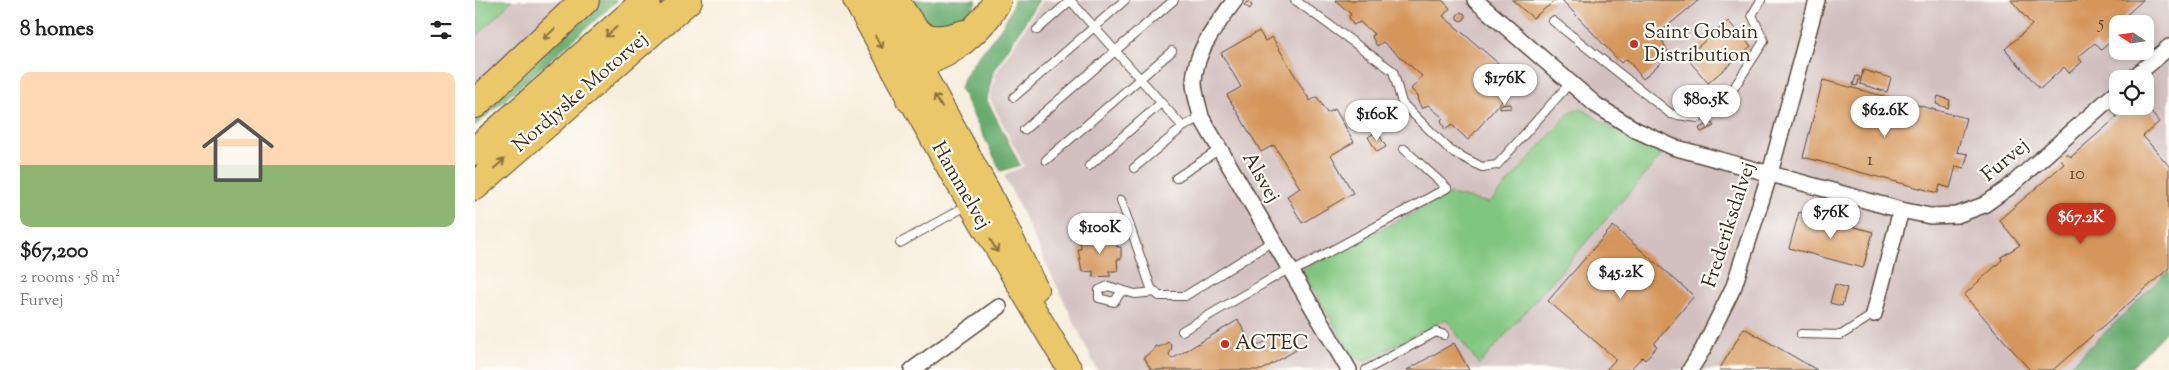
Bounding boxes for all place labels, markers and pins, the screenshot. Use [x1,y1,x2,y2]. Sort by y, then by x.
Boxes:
place label: Saint Gobain Distribution [1644,19,1758,71]
marker: Saint Gobain Distribution [1628,38,1640,50]
pin: $176K [1470,64,1540,106]
pin: $80.5K [1665,84,1747,127]
pin: $62.6K [1844,96,1926,138]
pin: $160K [1342,100,1412,142]
pin: $76K [1801,198,1861,240]
pin: $67.2K [2040,202,2122,245]
pin: $100K [1065,212,1135,255]
pin: $45.2K [1580,258,1662,300]
place label: ACTEC [1235,330,1309,359]
marker: ACTEC [1219,338,1231,350]

